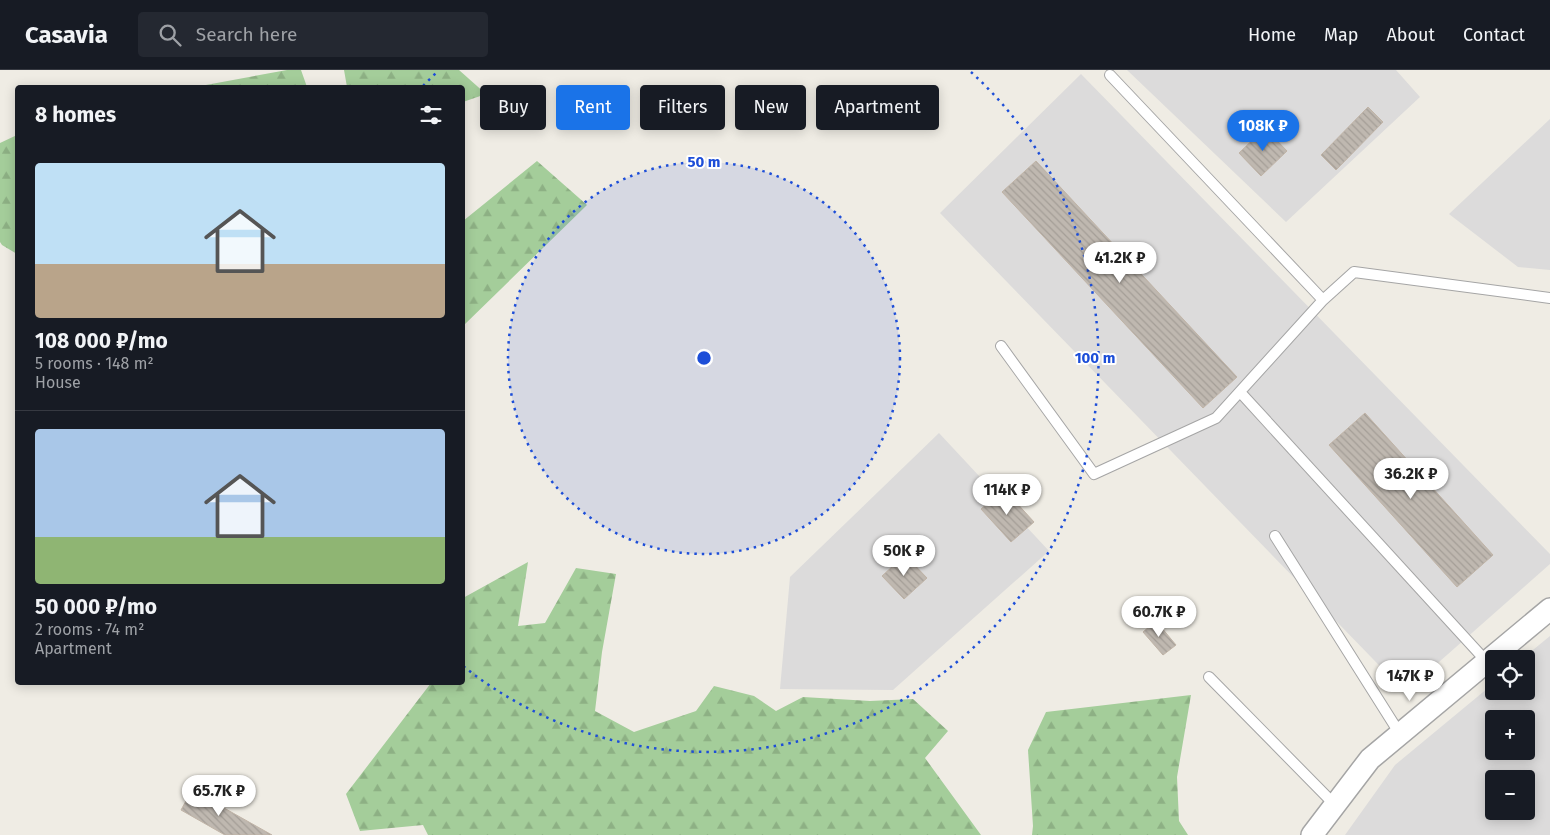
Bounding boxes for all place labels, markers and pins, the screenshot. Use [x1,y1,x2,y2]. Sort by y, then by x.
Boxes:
pin: 108K ₽ [1222,109,1304,152]
pin: 41.2K ₽ [1074,242,1166,284]
centre of rings [695,349,713,367]
pin: 36.2K ₽ [1365,458,1457,500]
pin: 114K ₽ [966,474,1048,516]
pin: 50K ₽ [869,534,939,577]
pin: 60.7K ₽ [1113,596,1205,638]
pin: 147K ₽ [1369,660,1451,702]
pin: 65.7K ₽ [173,774,265,817]

